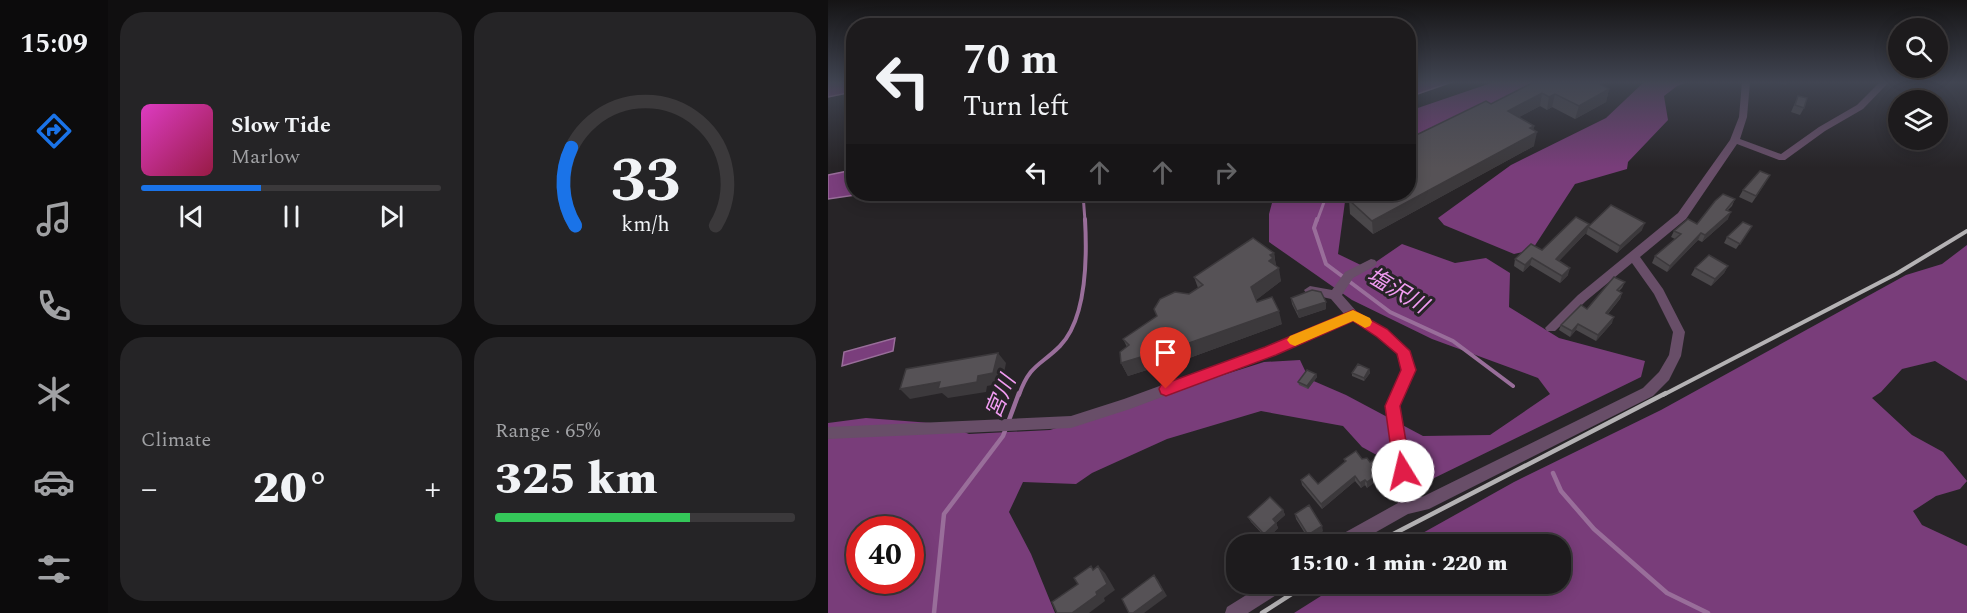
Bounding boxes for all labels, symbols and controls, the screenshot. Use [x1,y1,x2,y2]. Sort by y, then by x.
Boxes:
map controls [1888,18,1948,150]
button: search [1888,18,1948,78]
text: 15:09 [20,23,88,65]
text: 70 m [963,29,1058,92]
icon: left [864,42,942,120]
text: Turn left [963,86,1069,128]
button: layers [1888,90,1948,150]
text: Slow Tide [231,109,331,142]
icon: directions [33,110,75,152]
text: 33 [610,134,680,229]
text: Marlow [231,142,300,172]
icon: left [1020,156,1053,189]
icon: ahead [1083,156,1116,189]
icon: ahead [1146,156,1179,189]
icon: right [1209,156,1242,189]
icon: music [33,198,75,240]
icon: previous [175,200,208,233]
icon: pause [275,200,308,233]
icon: next [375,200,408,233]
text: km/h [621,208,669,241]
water label: 塩沢川 [1360,260,1435,323]
icon: phone [33,285,75,327]
pin [1140,327,1191,389]
icon: arrive [1149,336,1182,369]
water label: 宮川 [977,368,1026,424]
icon: climate [33,373,75,415]
text: Range · 65% [495,416,600,446]
text: Climate [141,425,211,455]
position arrow [1371,439,1435,503]
text: 325 km [495,445,657,514]
text: 20° [253,454,329,523]
icon: car [33,461,75,503]
text: − [141,464,158,514]
text: + [424,464,441,514]
speed limit sign: 40 [846,516,924,594]
text: 15:10 · 1 min · 220 m [1289,547,1508,580]
icon: filters [33,548,75,590]

